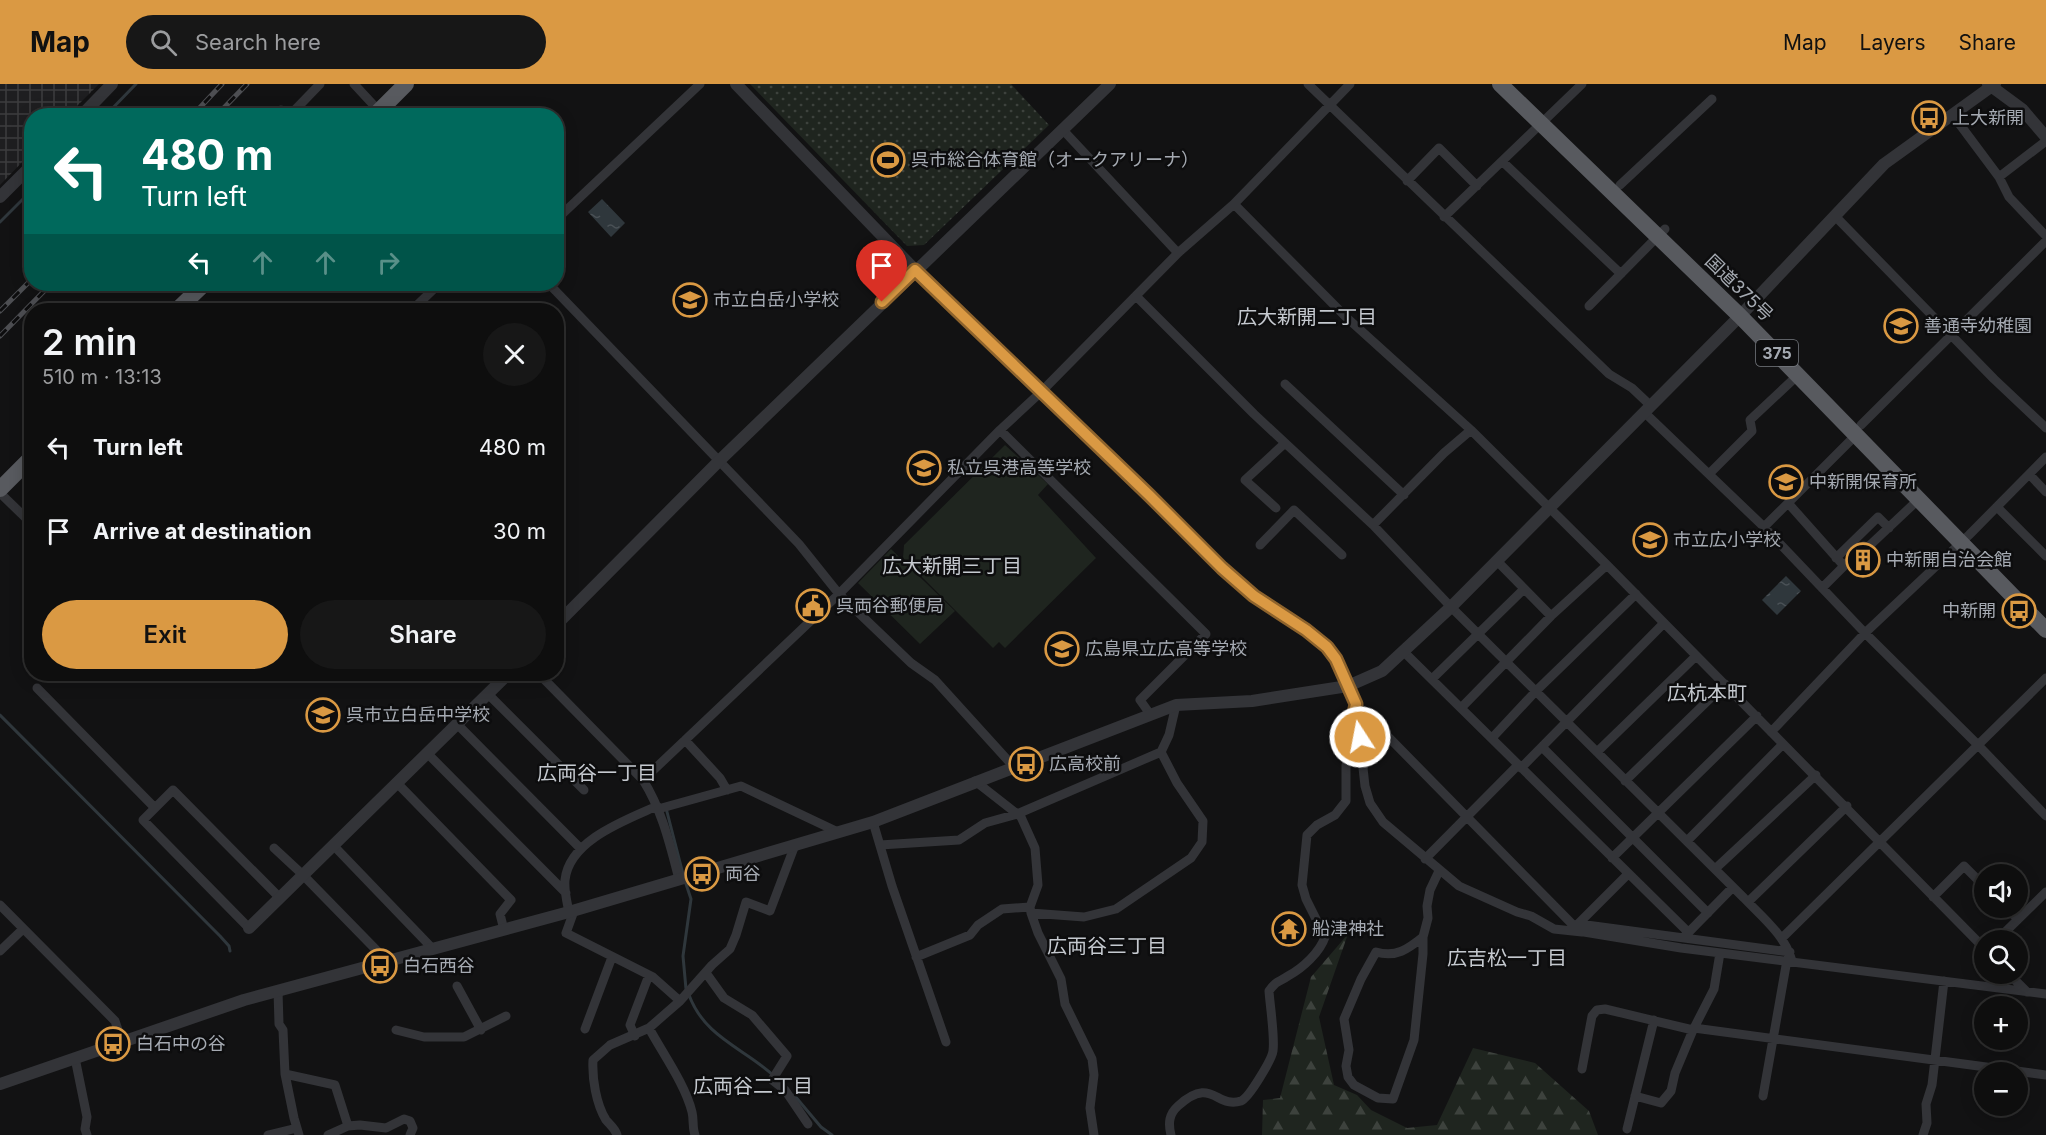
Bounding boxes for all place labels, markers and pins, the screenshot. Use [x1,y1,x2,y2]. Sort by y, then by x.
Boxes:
bus stop icon: 上大新開 [1911,100,1947,136]
place label: 上大新開 [1952,107,2024,128]
sports icon: 呉市総合体育館（オークアリーナ） [870,142,906,178]
place label: 呉市総合体育館（オークアリーナ） [911,149,1199,170]
pin [856,240,907,302]
school or university icon: 市立白岳小学校 [672,282,708,318]
place label: 市立白岳小学校 [713,289,839,310]
school or university icon: 善通寺幼稚園 [1883,308,1919,344]
place label: 善通寺幼稚園 [1924,315,2032,336]
school or university icon: 私立呉港高等学校 [906,450,942,486]
place label: 私立呉港高等学校 [947,457,1091,478]
school or university icon: 中新開保育所 [1768,464,1804,500]
place label: 中新開保育所 [1809,471,1917,492]
school or university icon: 市立広小学校 [1632,522,1668,558]
place label: 市立広小学校 [1673,529,1781,550]
building icon: 中新開自治会館 [1845,542,1881,578]
place label: 中新開自治会館 [1886,549,2012,570]
public building icon: 呉両谷郵便局 [795,588,831,624]
bus stop icon: 中新開 [2001,593,2037,629]
place label: 呉両谷郵便局 [836,595,944,616]
place label: 中新開 [1942,600,1996,621]
school or university icon: 広島県立広高等学校 [1044,631,1080,667]
place label: 広島県立広高等学校 [1085,638,1247,659]
school or university icon: 呉市立白岳中学校 [305,697,341,733]
place label: 呉市立白岳中学校 [346,704,490,725]
bus stop icon: 広高校前 [1008,746,1044,782]
place label: 広高校前 [1049,753,1121,774]
bus stop icon: 両谷 [684,856,720,892]
place label: 両谷 [725,863,761,884]
temple icon: 船津神社 [1271,911,1307,947]
place label: 船津神社 [1312,918,1384,939]
bus stop icon: 白石西谷 [362,948,398,984]
place label: 白石西谷 [403,955,475,976]
bus stop icon: 白石中の谷 [95,1026,131,1062]
place label: 白石中の谷 [136,1033,226,1054]

